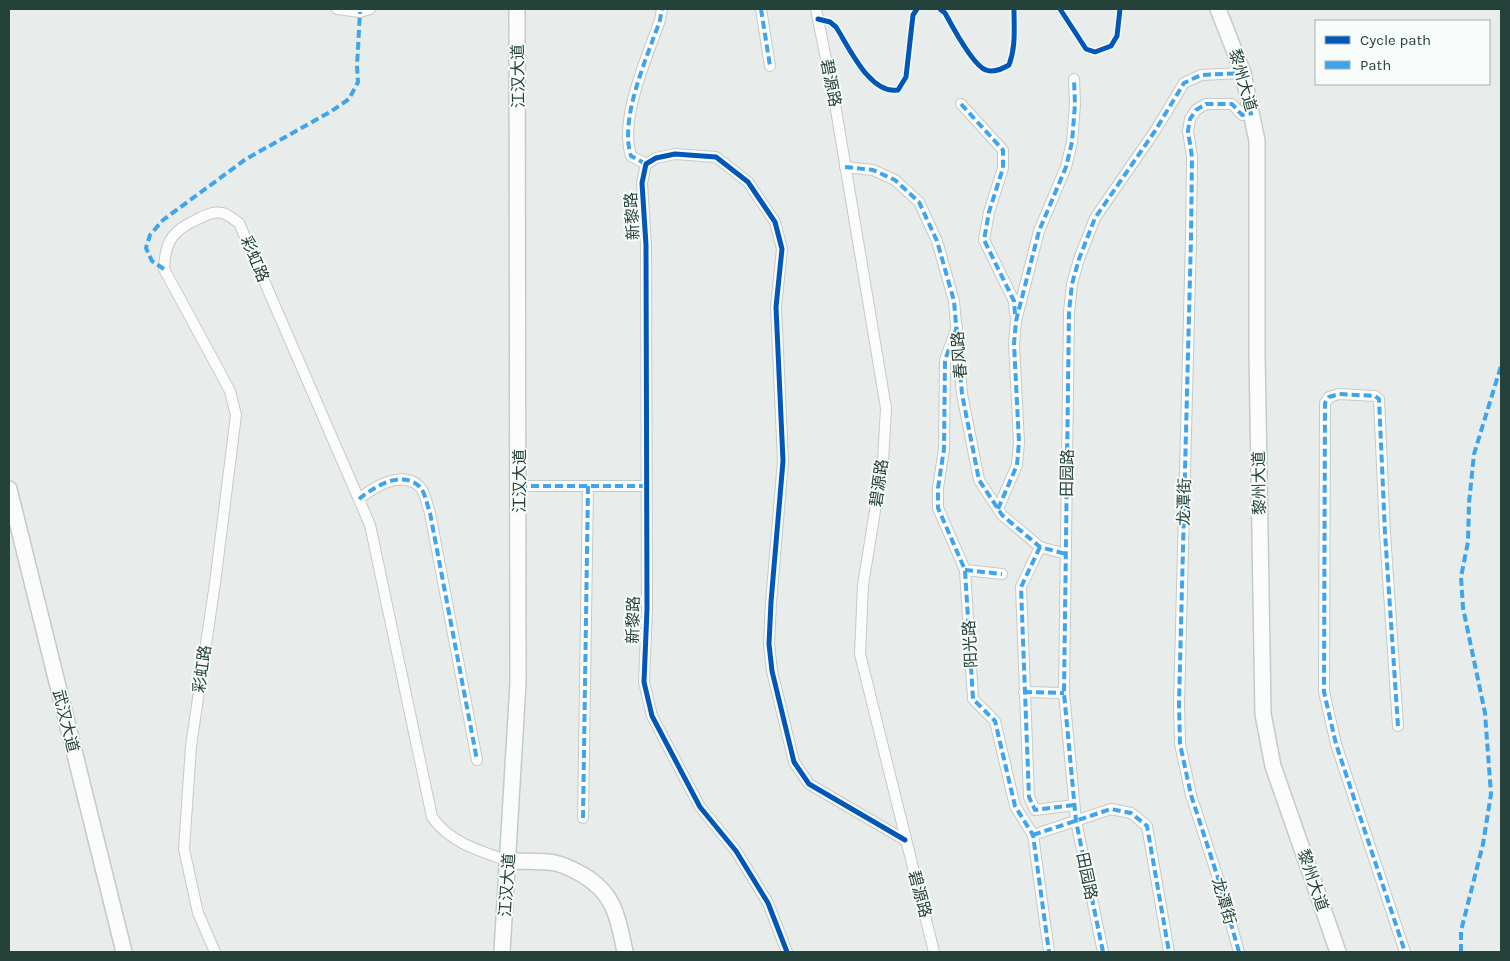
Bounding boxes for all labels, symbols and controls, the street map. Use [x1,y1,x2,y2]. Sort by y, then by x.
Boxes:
legend [1315,20,1490,85]
text: Cycle path [1360,31,1431,49]
street label: 江汉大道 [508,44,528,108]
street label: 黎州大道 [1225,47,1261,113]
text: Path [1360,56,1391,74]
street label: 碧源路 [817,58,845,108]
street label: 新黎路 [621,192,643,240]
street label: 彩虹路 [237,233,273,285]
street label: 春风路 [948,330,970,380]
street label: 江汉大道 [510,449,529,513]
street label: 田园路 [1057,449,1077,497]
street label: 黎州大道 [1249,451,1269,515]
street label: 碧源路 [866,458,892,508]
street label: 龙潭街 [1174,478,1194,526]
street label: 新黎路 [623,596,643,644]
street label: 阳光路 [959,620,981,668]
street label: 彩虹路 [189,644,215,694]
street label: 武汉大道 [49,688,83,754]
street label: 黎州大道 [1294,847,1332,913]
street label: 田园路 [1073,851,1101,901]
street label: 江汉大道 [495,852,519,918]
street label: 碧源路 [905,868,935,920]
street label: 龙潭街 [1208,875,1240,927]

